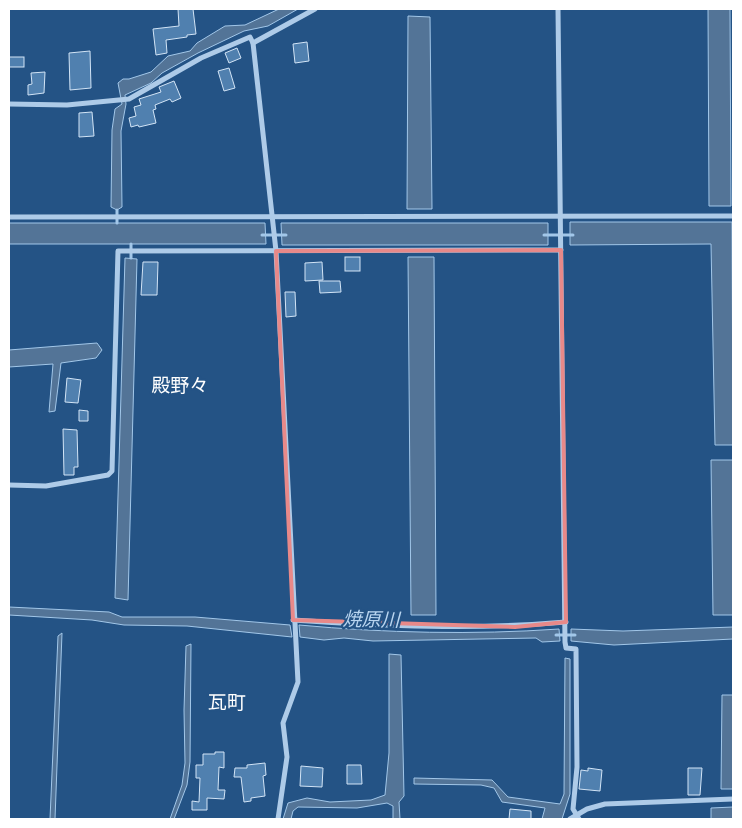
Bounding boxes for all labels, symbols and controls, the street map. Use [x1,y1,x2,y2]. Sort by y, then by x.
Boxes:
district label: 殿野々 [151,374,209,398]
water label: 焼原川 [342,608,402,633]
district label: 瓦町 [208,691,246,715]

